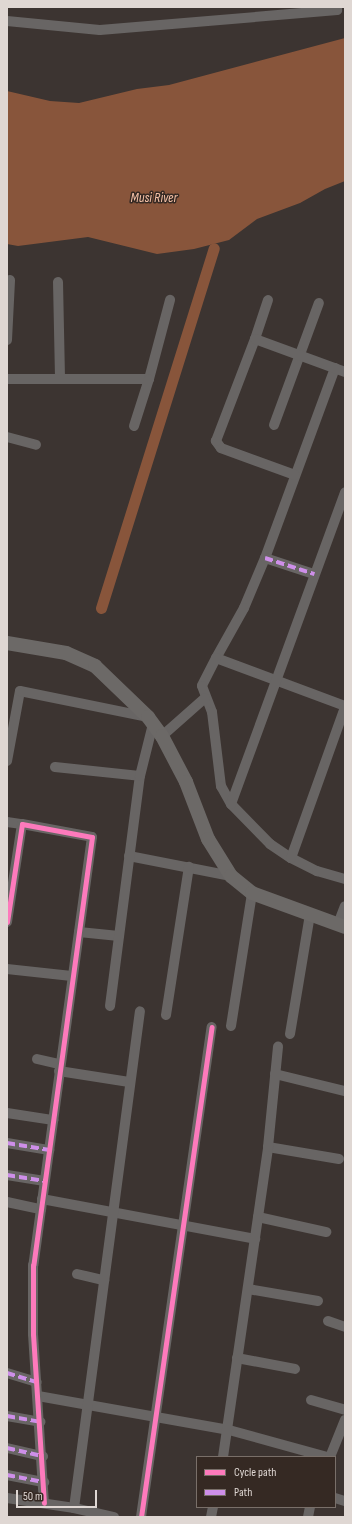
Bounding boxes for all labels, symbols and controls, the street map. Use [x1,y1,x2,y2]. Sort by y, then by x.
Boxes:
water label: Musi River [131,190,177,206]
legend [196,1456,336,1508]
text: Cycle path [234,1465,276,1480]
scale bar [18,1482,99,1508]
text: Path [234,1485,252,1500]
text: 50 m [23,1489,43,1504]

